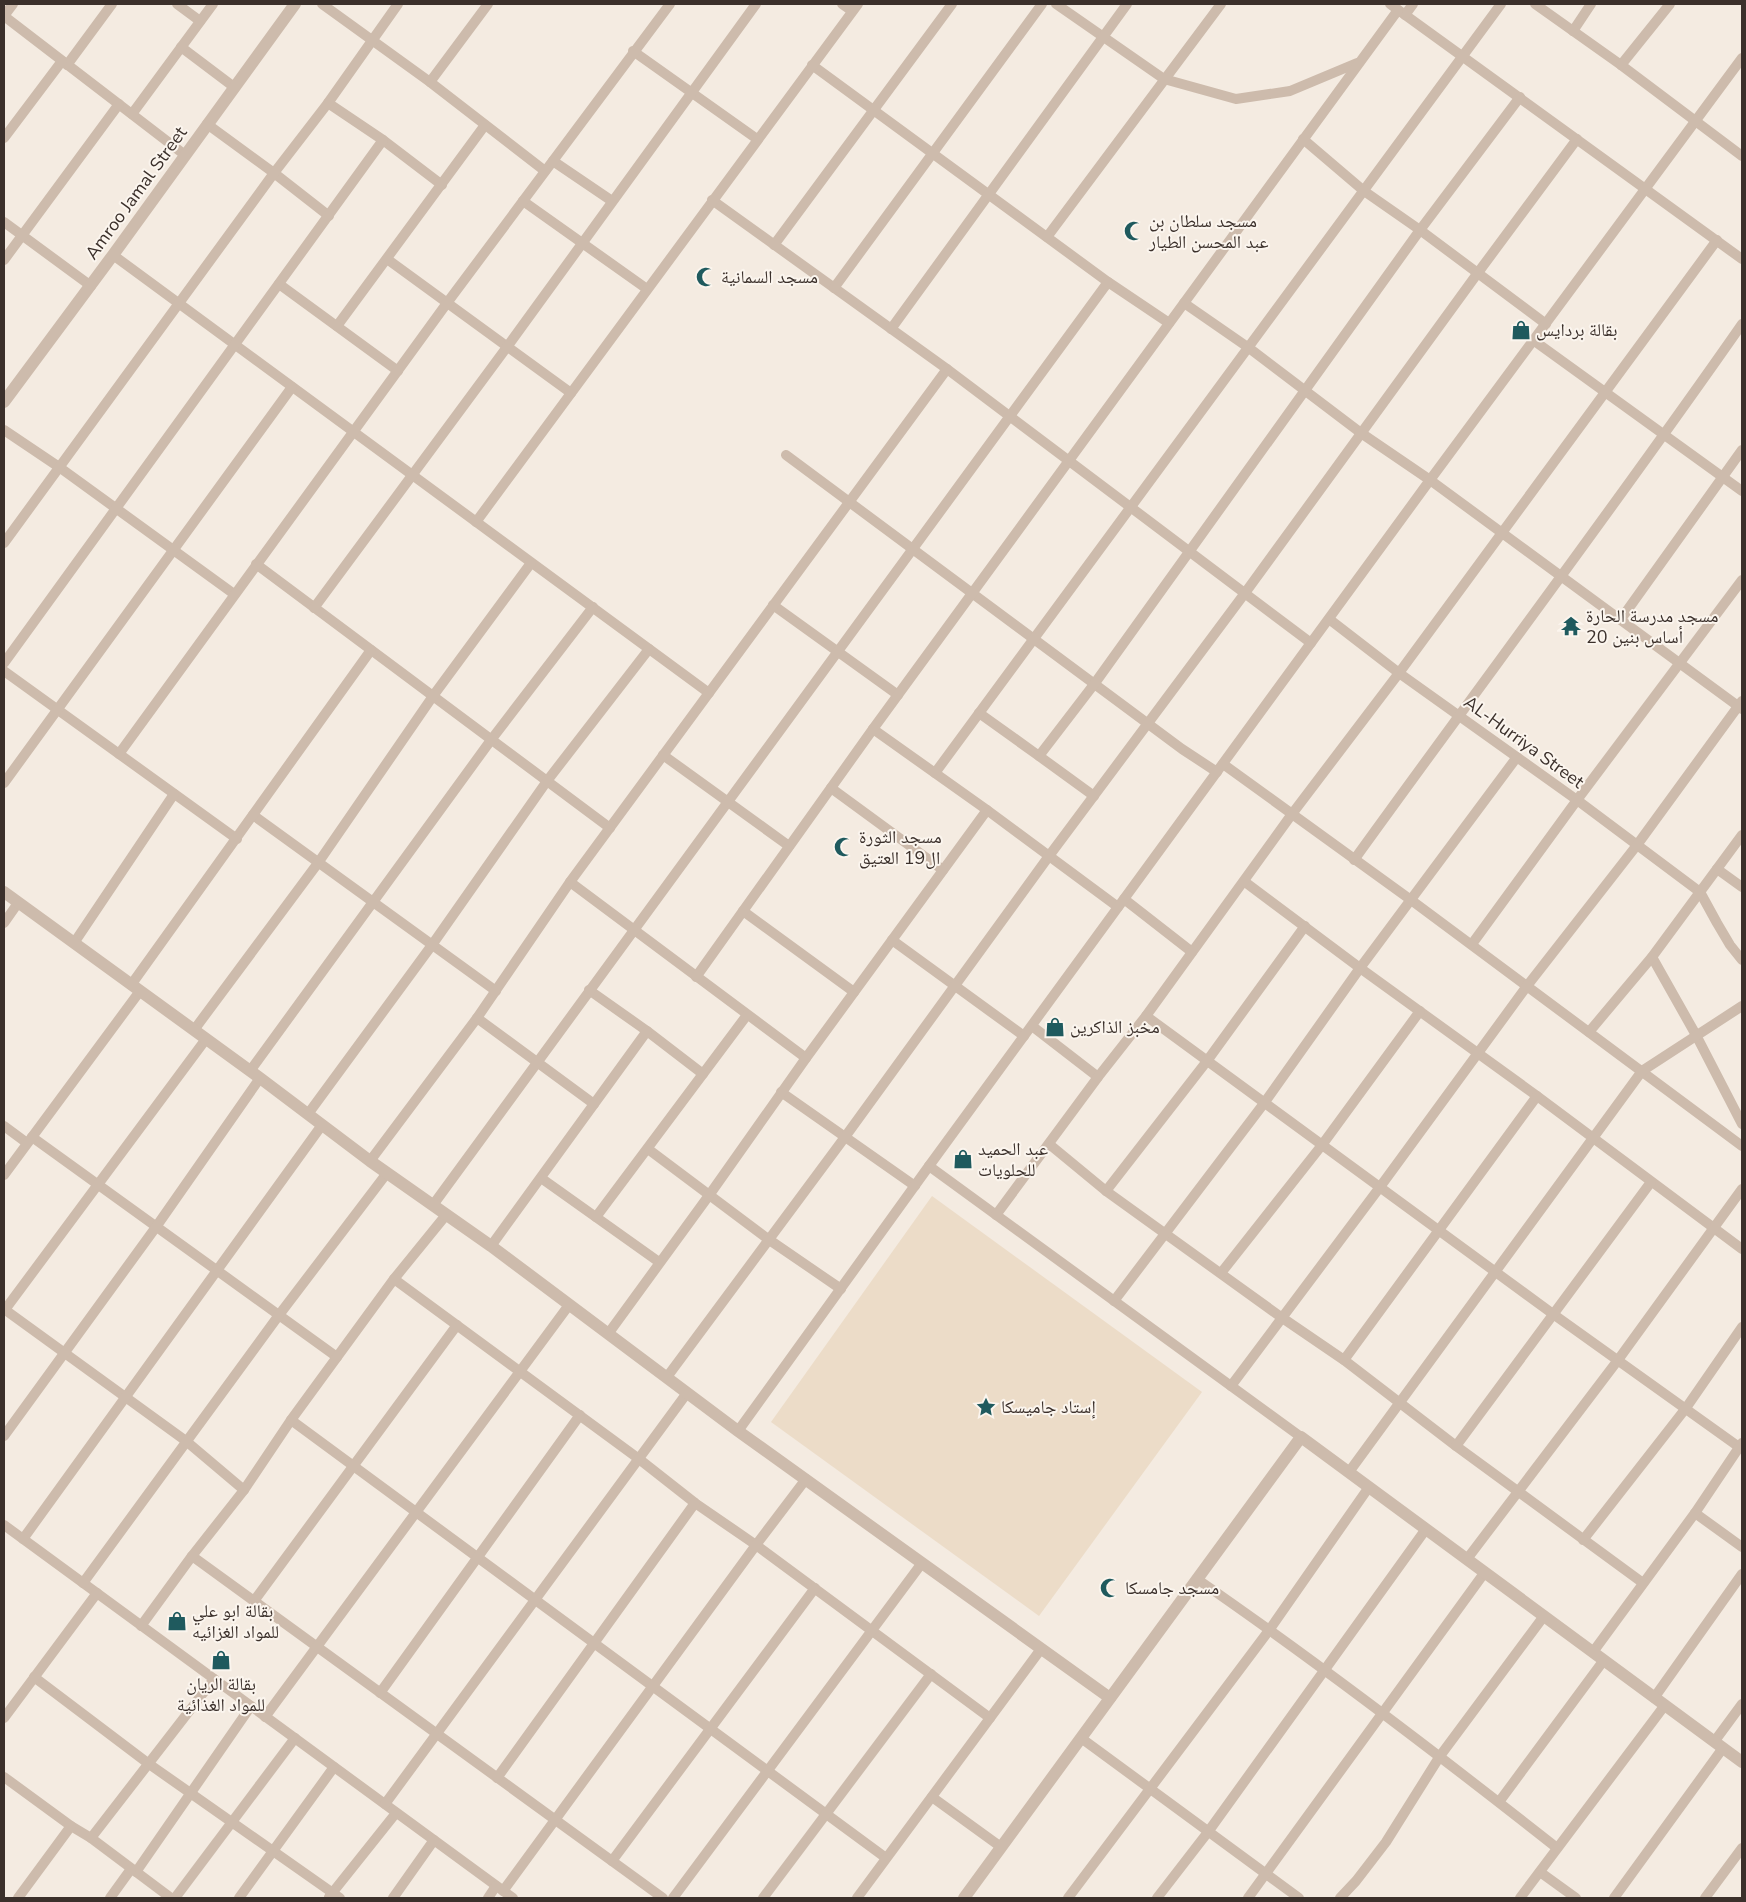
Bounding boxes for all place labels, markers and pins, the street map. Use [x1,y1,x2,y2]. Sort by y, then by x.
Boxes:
place label: مسجد سلطان بن عبد المحسن الطيار [1148,209,1269,254]
mosque icon: مسجد سلطان بن عبد المحسن الطيار [1123,220,1145,242]
place label: مسجد السمانية [721,265,818,289]
mosque icon: مسجد السمانية [695,266,717,288]
place label: بقالة بردايس [1536,318,1618,342]
shop icon: بقالة بردايس [1510,319,1532,341]
place label: مسجد مدرسة الحارة 20 أساس بنين [1586,604,1719,649]
temple icon: مسجد مدرسة الحارة 20 أساس بنين [1560,615,1582,637]
place label: مسجد الثورة ال19 العتيق [859,825,942,870]
mosque icon: مسجد الثورة ال19 العتيق [833,836,855,858]
place label: مخبز الذاكرين [1070,1015,1160,1039]
shop icon: مخبز الذاكرين [1044,1016,1066,1038]
place label: عبد الحميد للحلويات [978,1137,1048,1182]
shop icon: عبد الحميد للحلويات [952,1148,974,1170]
place label: إستاد جاميسكا [1001,1395,1096,1419]
place icon: إستاد جاميسكا [975,1396,997,1418]
place label: مسجد جامسكا [1125,1576,1219,1600]
mosque icon: مسجد جامسكا [1099,1577,1121,1599]
place label: بقالة ابو علي للمواد الغزائيه [192,1599,279,1644]
shop icon: بقالة ابو علي للمواد الغزائيه [166,1610,188,1632]
shop icon: بقالة الريان للمواد الغذائية [210,1649,232,1671]
place label: بقالة الريان للمواد الغذائية [177,1672,265,1717]

